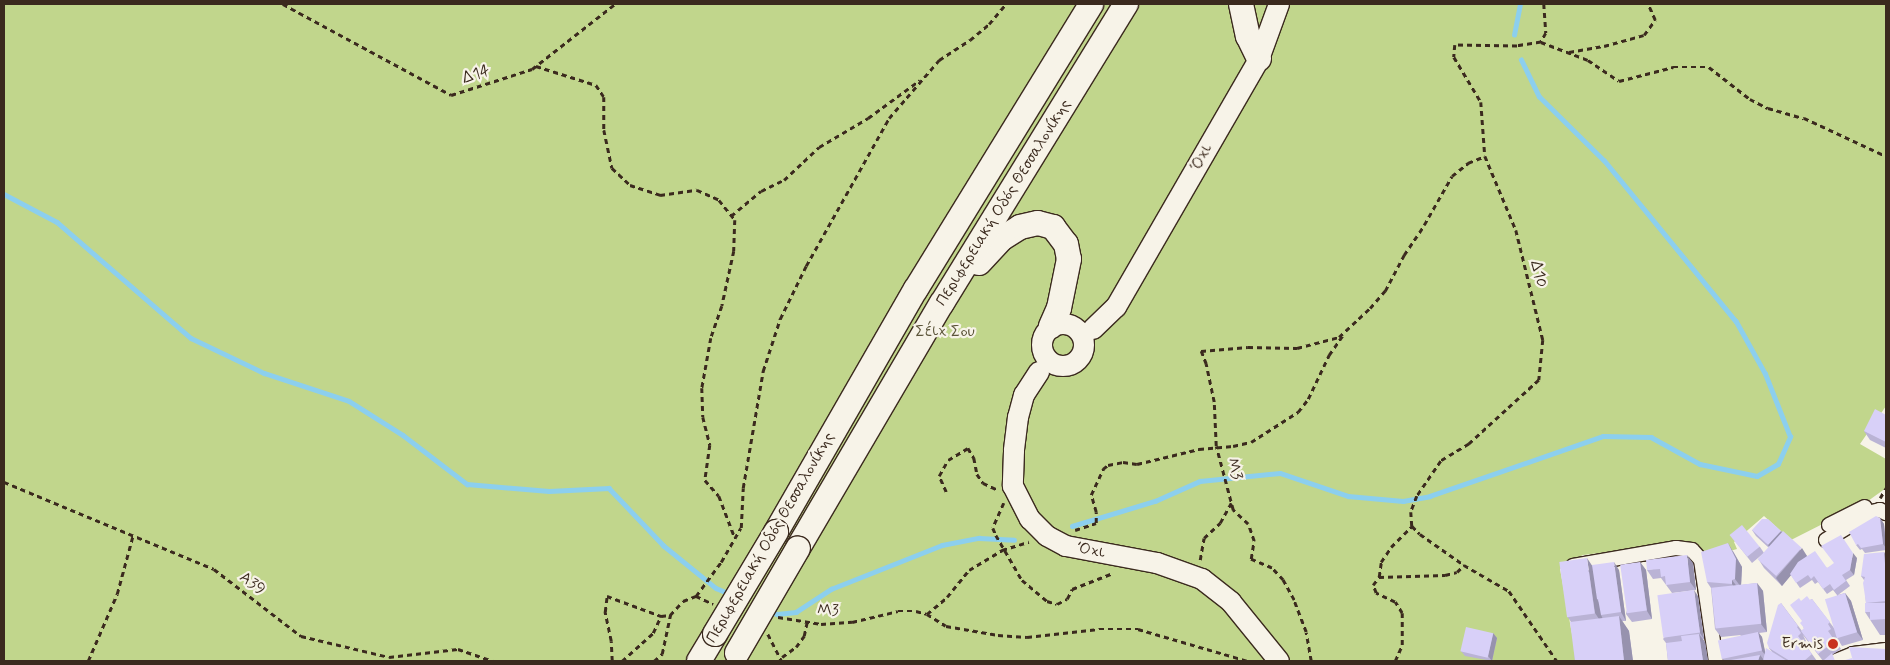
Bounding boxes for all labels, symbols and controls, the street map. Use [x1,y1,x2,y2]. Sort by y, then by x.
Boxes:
street label: Δ14 [460,62,492,88]
street label: Περιφερειακή Οδός Θεσσαλονίκης [932,96,1076,310]
street label: Όχι [1187,141,1217,175]
street label: Δ10 [1525,258,1551,290]
park label: Σέιχ Σου [915,322,975,342]
street label: Περιφερειακή Οδός Θεσσαλονίκης [703,429,839,647]
street label: Μ3 [1222,456,1246,482]
street label: Όχι [1076,539,1106,563]
street label: Α39 [235,568,269,600]
street label: Μ3 [817,601,839,621]
place label: Ermis [1782,634,1823,654]
marker: Ermis [1827,638,1839,650]

